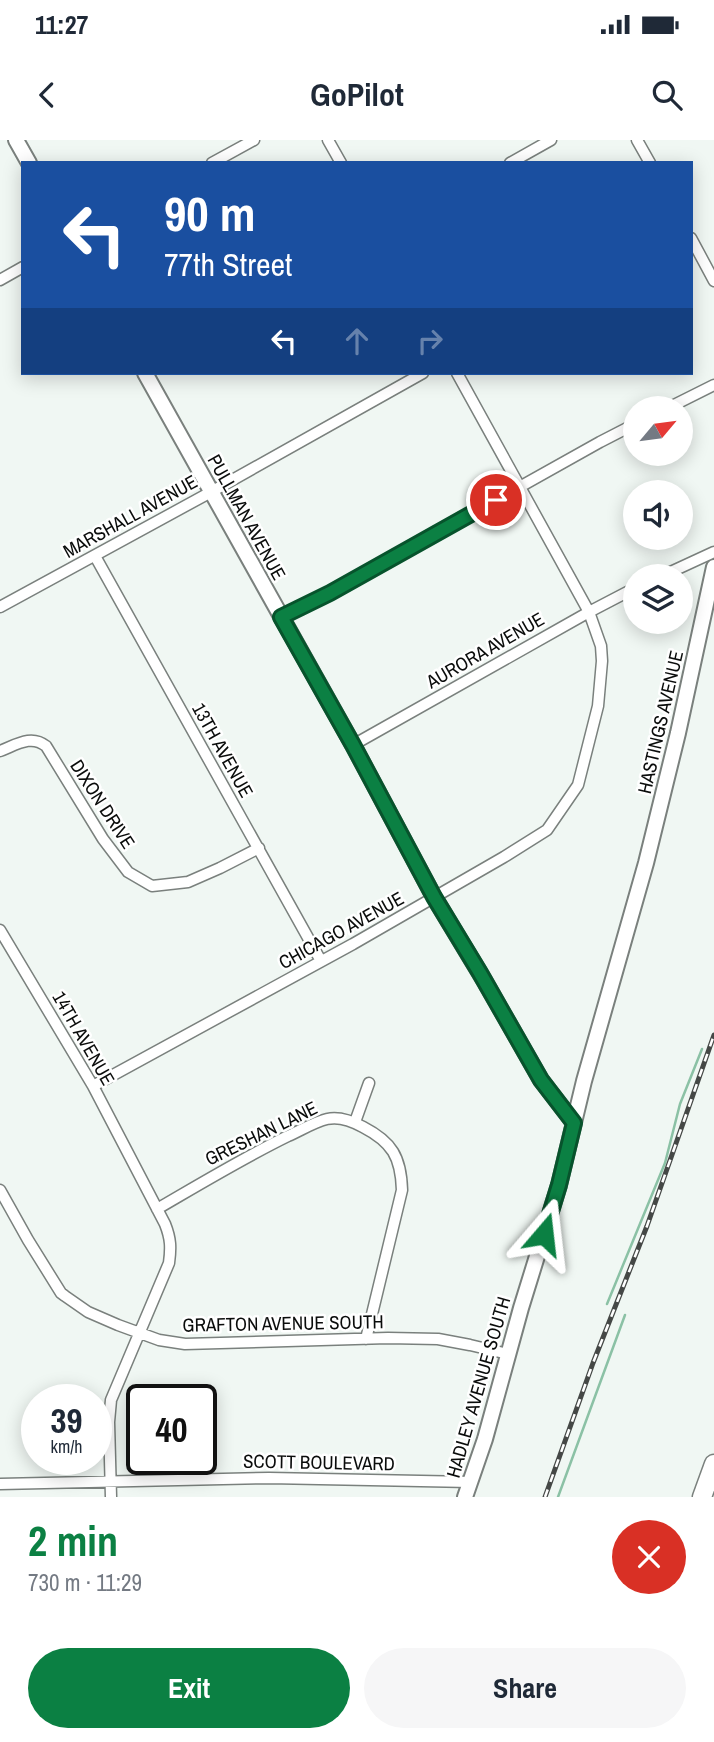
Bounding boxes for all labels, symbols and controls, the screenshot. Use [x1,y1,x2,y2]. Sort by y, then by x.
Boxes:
text: 11:27 [35,7,88,42]
text: GoPilot [310,73,404,116]
icon: back [28,76,66,114]
icon: search [648,76,686,114]
text: 90 m [164,180,256,246]
icon: left [49,189,140,280]
text: 77th Street [164,243,292,286]
icon: left [265,322,303,360]
icon: ahead [338,322,376,360]
icon: right [411,322,449,360]
north arrow [623,396,693,466]
map controls [623,396,693,634]
street label: PULLMAN AVENUE [202,449,292,585]
street label: MARSHALL AVENUE [58,468,202,564]
pin [466,470,526,530]
button: sound [623,480,693,550]
icon: arrive [477,481,515,519]
button: layers [623,564,693,634]
street label: AURORA AVENUE [420,606,549,695]
street label: HASTINGS AVENUE [631,648,689,796]
street label: 13TH AVENUE [186,698,260,802]
street label: DIXON DRIVE [65,754,141,854]
street label: CHICAGO AVENUE [274,885,408,975]
street label: 14TH AVENUE [47,986,121,1090]
street label: GRESHAN LANE [200,1095,322,1171]
position arrow [507,1197,581,1271]
street label: HADLEY AVENUE SOUTH [440,1293,516,1481]
street label: GRAFTON AVENUE SOUTH [182,1308,384,1338]
speed limit sign: 40 [126,1384,217,1475]
text: 39 [51,1397,82,1444]
text: km/h [51,1434,83,1459]
street label: SCOTT BOULEVARD [243,1448,395,1476]
text: 2 min [28,1513,118,1569]
button: close [612,1520,686,1594]
text: 730 m · 11:29 [28,1567,142,1598]
button: Exit [28,1648,350,1728]
button: Share [364,1648,686,1728]

